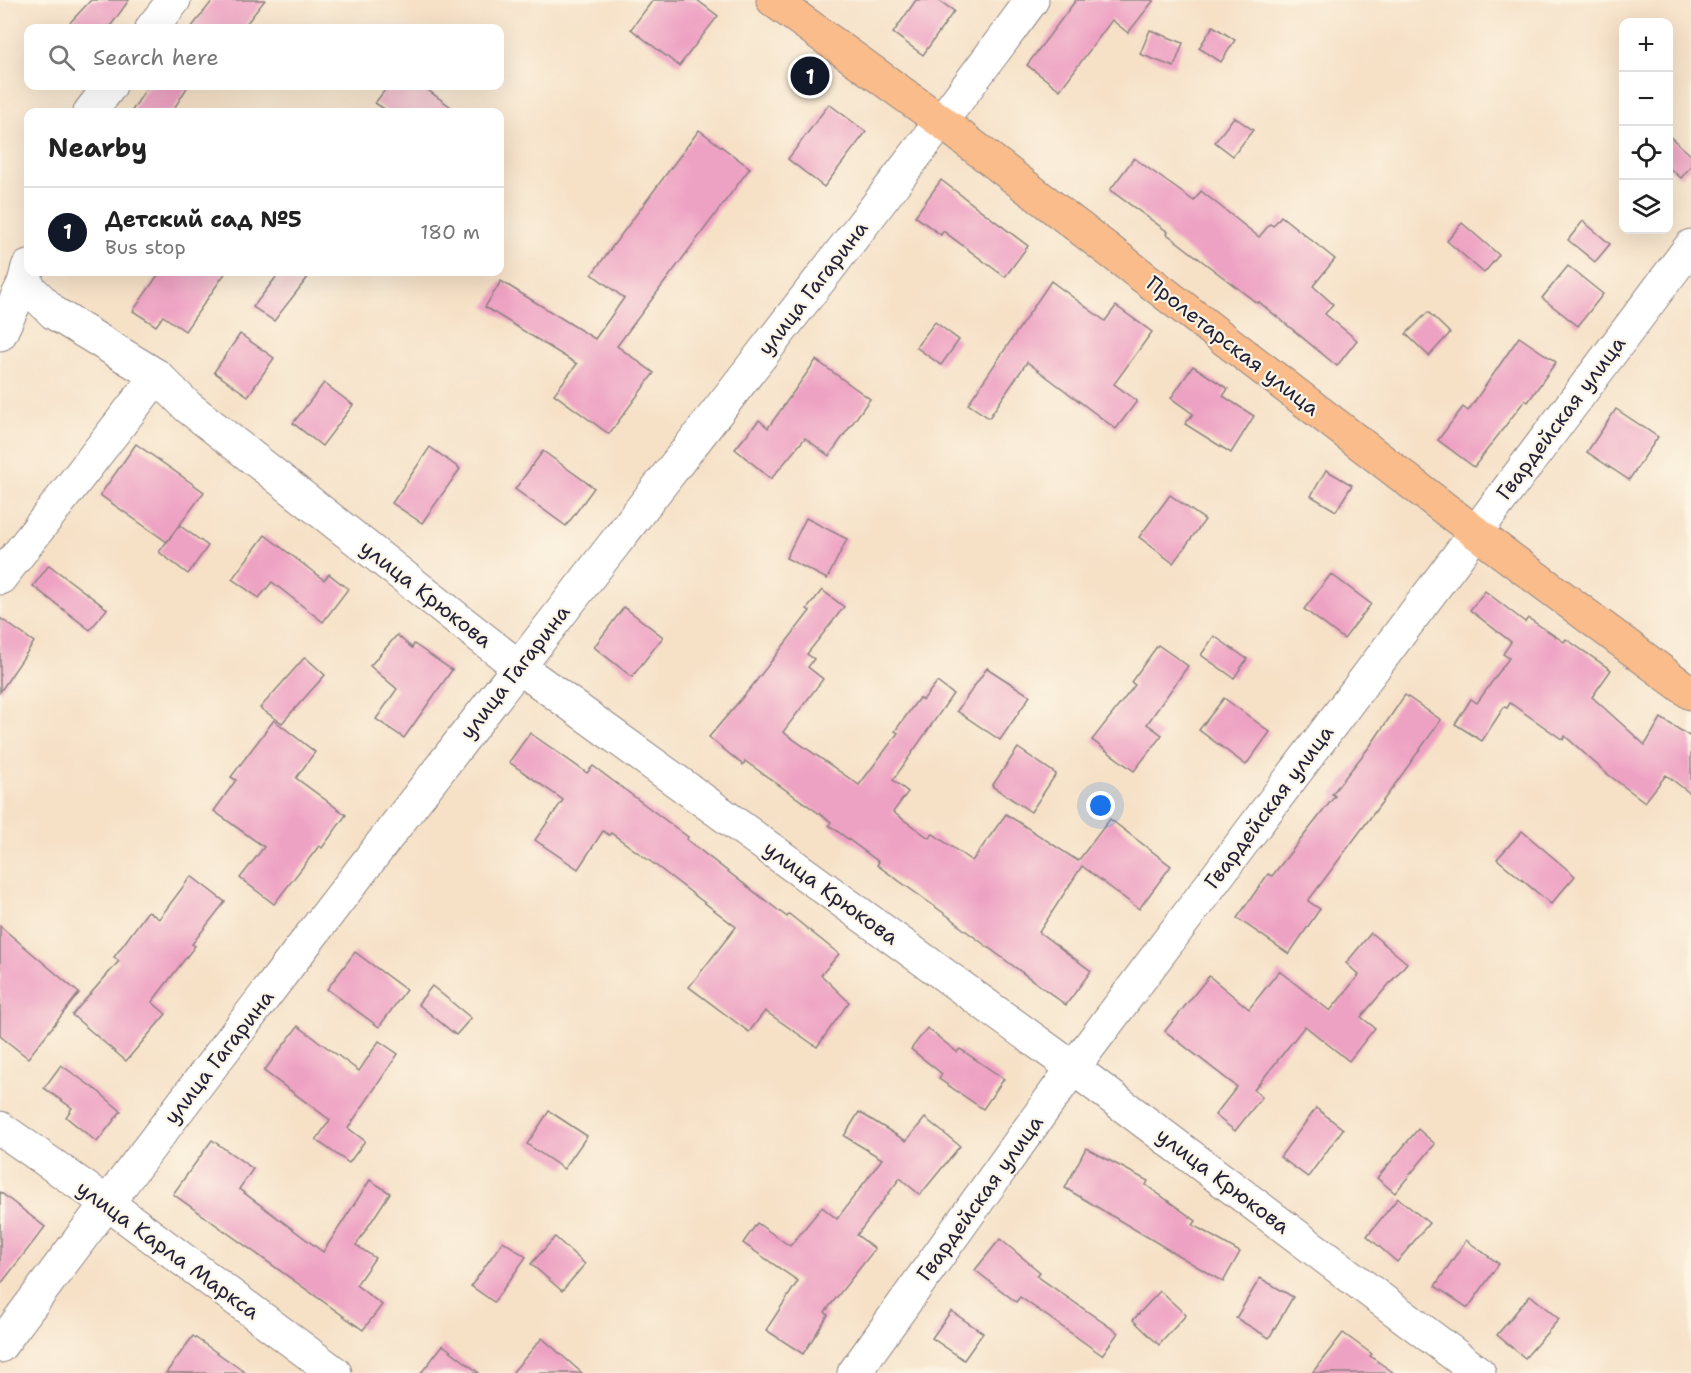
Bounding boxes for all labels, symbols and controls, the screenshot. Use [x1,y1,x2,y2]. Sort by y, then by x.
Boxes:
map controls [1619,18,1673,234]
button: + [1619,18,1673,72]
search box [24,24,504,90]
icon: search [45,41,78,74]
text: Search here [93,43,219,72]
pin: 1 [790,54,830,98]
button: − [1619,72,1673,126]
button: locate [1619,126,1673,180]
text: Nearby [48,130,147,165]
button: layers [1619,180,1673,234]
text: Детский сад №5 [105,205,302,234]
street label: улица Гагарина [752,215,874,361]
text: 1 [63,219,72,245]
text: 180 m [420,219,480,245]
text: Bus stop [105,234,186,260]
street label: Пролетарская улица [1141,270,1325,422]
street label: Гвардейская улица [1490,330,1632,506]
street label: улица Крюкова [354,534,498,654]
street label: улица Гагарина [454,599,576,745]
street label: Гвардейская улица [1198,719,1340,895]
your location [1086,791,1115,820]
street label: улица Крюкова [758,835,904,951]
street label: улица Гагарина [158,984,280,1130]
street label: Гвардейская улица [910,1109,1050,1287]
street label: улица Крюкова [1151,1122,1295,1240]
street label: улица Карла Маркса [71,1174,265,1326]

